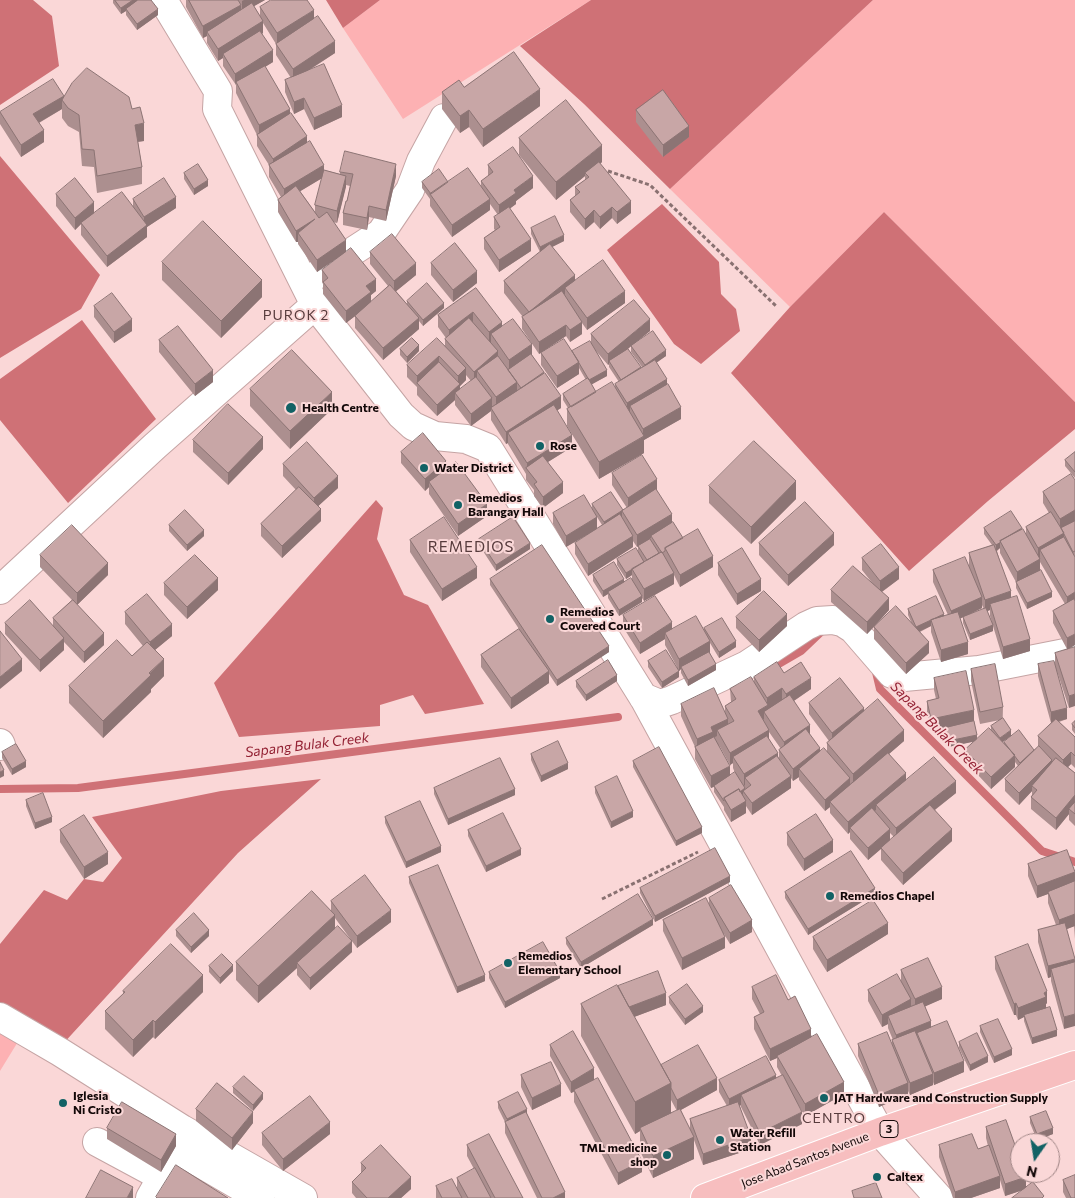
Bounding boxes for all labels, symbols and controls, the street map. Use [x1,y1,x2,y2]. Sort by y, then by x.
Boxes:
district label: PUROK 2 [262,307,330,323]
marker: Health Centre [284,401,298,415]
place label: Health Centre [302,401,379,415]
place label: Rose [550,439,577,453]
marker: Rose [534,440,546,452]
place label: Water District [434,461,513,475]
marker: Water District [418,462,430,474]
place label: Remedios Barangay Hall [468,491,544,519]
marker: Remedios Barangay Hall [452,499,464,511]
district label: REMEDIOS [427,538,515,556]
place label: Remedios Covered Court [560,605,640,633]
marker: Remedios Covered Court [544,613,556,625]
water label: Sapang Bulak Creek [887,678,987,778]
water label: Sapang Bulak Creek [244,729,370,761]
place label: Remedios Chapel [840,889,934,903]
marker: Remedios Chapel [824,890,836,902]
place label: Remedios Elementary School [518,949,621,977]
marker: Remedios Elementary School [502,957,514,969]
place label: Iglesia Ni Cristo [73,1089,122,1117]
place label: JAT Hardware and Construction Supply [834,1091,1048,1105]
marker: JAT Hardware and Construction Supply [818,1092,830,1104]
marker: Iglesia Ni Cristo [57,1097,69,1109]
district label: CENTRO [801,1110,867,1126]
road number: 3 [880,1120,898,1138]
place label: Water Refill Station [730,1126,796,1154]
street label: Jose Abad Santos Avenue [739,1129,871,1191]
north arrow [1010,1133,1060,1183]
marker: Water Refill Station [714,1134,726,1146]
place label: TML medicine shop [579,1141,657,1169]
marker: TML medicine shop [661,1149,673,1161]
text: N [1025,1163,1039,1182]
place label: Caltex [887,1170,923,1184]
marker: Caltex [871,1171,883,1183]

